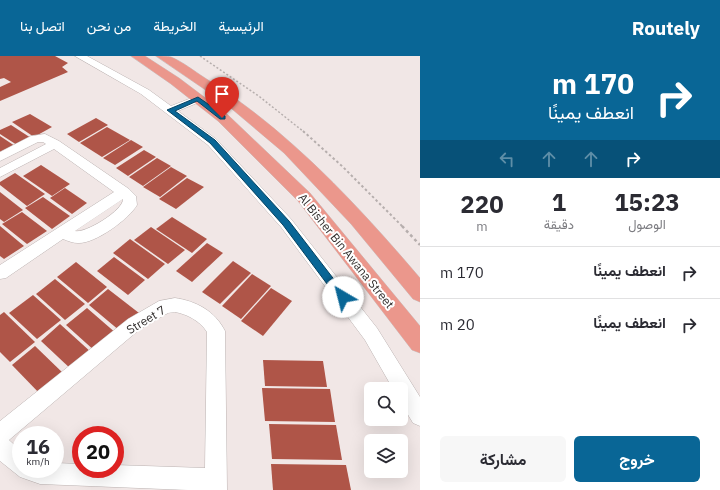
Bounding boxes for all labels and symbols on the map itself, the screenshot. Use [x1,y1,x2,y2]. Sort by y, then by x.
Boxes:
pin [205,77,239,118]
street label: Al Bisher Bin Awana Street [295,190,397,311]
position arrow [322,276,364,318]
street label: Street 7 [123,302,168,337]
speed limit sign: 20 [72,426,124,478]

